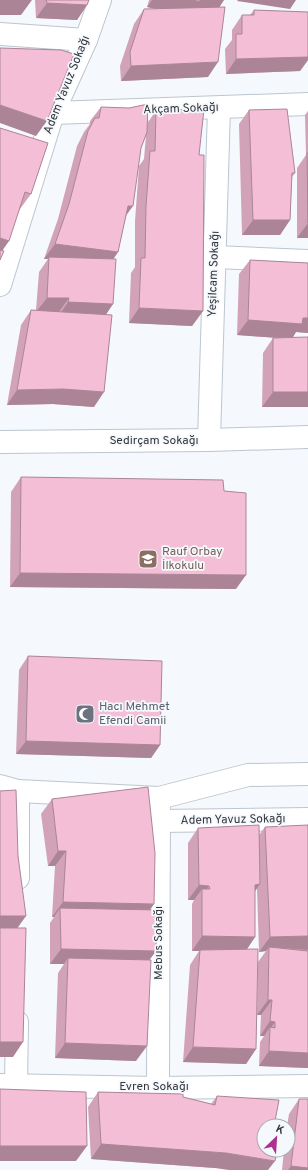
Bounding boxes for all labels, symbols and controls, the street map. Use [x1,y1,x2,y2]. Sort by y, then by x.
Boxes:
street label: Adem Yavuz Sokağı [40,33,94,137]
street label: Akçam Sokağı [143,100,219,118]
street label: Yeşilcam Sokağı [205,231,223,317]
street label: Sedirçam Sokağı [109,433,199,449]
place label: Rauf Orbay İlkokulu [162,544,223,574]
school or university icon: Rauf Orbay İlkokulu [137,548,159,570]
place label: Hacı Mehmet Efendi Camii [99,699,170,729]
mosque icon: Hacı Mehmet Efendi Camii [74,703,96,725]
street label: Adem Yavuz Sokağı [180,811,286,829]
street label: Mebus Sokağı [151,906,167,980]
street label: Evren Sokağı [119,1079,189,1095]
north arrow [256,1118,296,1158]
text: K [273,1122,286,1138]

